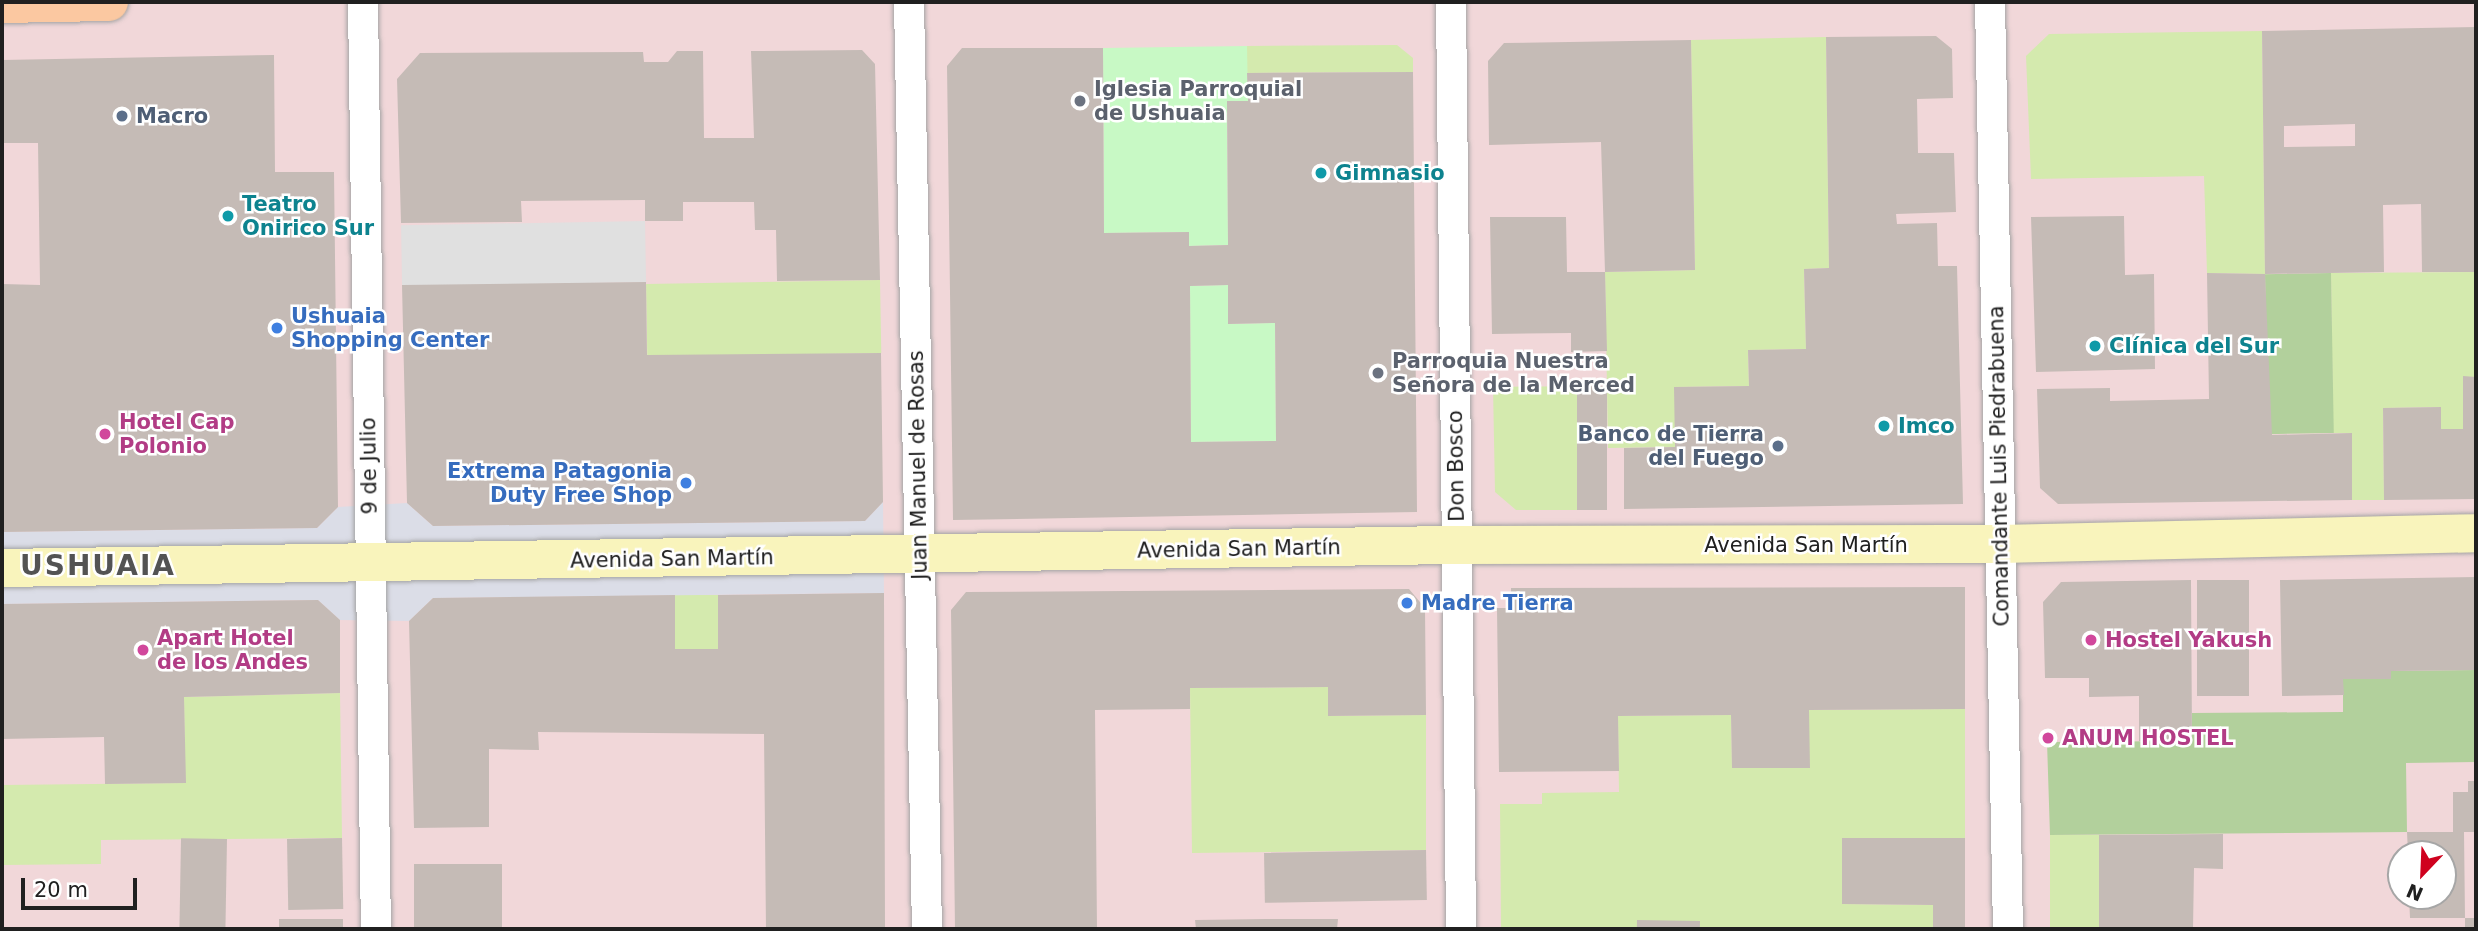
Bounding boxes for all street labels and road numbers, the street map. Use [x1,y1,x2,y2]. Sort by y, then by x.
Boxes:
street label: Comandante Luis Piedrabuena [1984,305,2014,627]
street label: Juan Manuel de Rosas [903,350,933,580]
street label: Don Bosco [1442,410,1470,522]
street label: 9 de Julio [356,417,382,515]
street label: Avenida San Martín [1704,532,1908,558]
street label: Avenida San Martín [1137,535,1341,563]
street label: Avenida San Martín [570,545,774,573]

